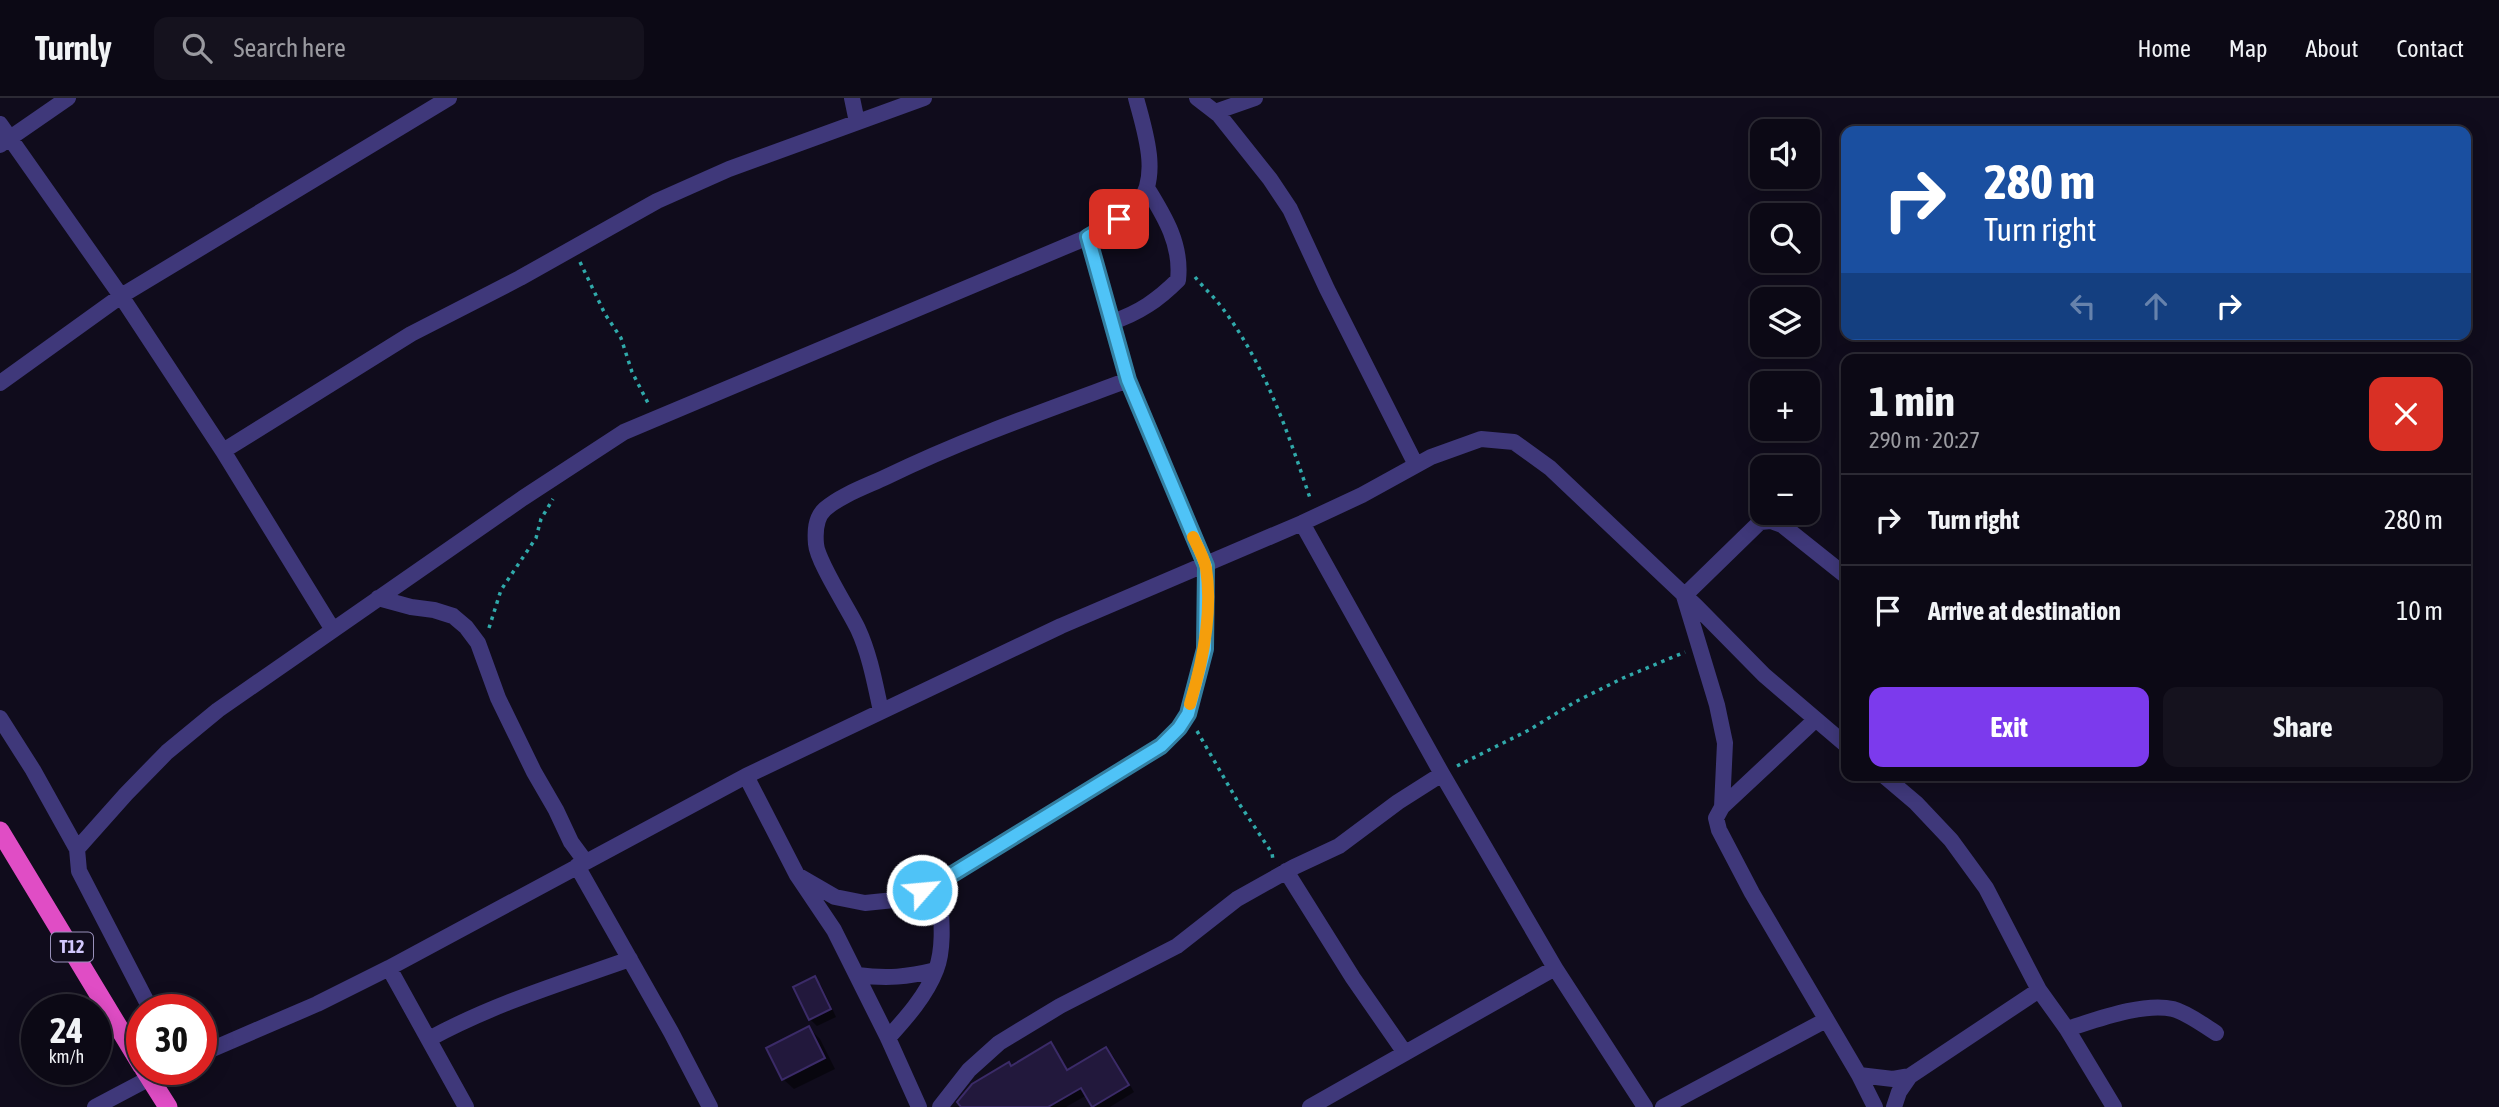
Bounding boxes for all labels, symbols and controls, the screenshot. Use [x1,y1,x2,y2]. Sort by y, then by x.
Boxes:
search box [154,17,644,80]
text: Turnly [35,29,112,67]
icon: search [178,29,216,67]
text: Search here [234,33,346,63]
text: Home [2137,35,2191,62]
text: Map [2229,35,2267,62]
text: About [2305,35,2358,62]
text: Contact [2396,35,2464,62]
map controls [1750,119,1820,525]
button: sound [1750,119,1820,189]
text: 280 m [1984,153,2095,209]
icon: right [1869,154,1960,245]
pin [1089,189,1149,249]
icon: arrive [1100,200,1138,238]
button: search [1750,203,1820,273]
text: Turn right [1984,211,2097,248]
button: layers [1750,287,1820,357]
icon: left [2064,287,2102,325]
icon: ahead [2137,287,2175,325]
icon: right [2210,287,2248,325]
button: + [1750,371,1820,441]
text: 1 min [1869,377,1955,425]
button: close [2369,377,2443,451]
text: 290 m · 20:27 [1869,427,1980,453]
button: − [1750,455,1820,525]
icon: right [1869,501,1907,539]
text: Turn right [1928,505,2019,535]
text: 280 m [2384,505,2443,535]
icon: arrive [1869,592,1907,630]
text: Arrive at destination [1928,596,2121,626]
text: 10 m [2396,596,2443,626]
button: Exit [1869,687,2149,767]
button: Share [2163,687,2443,767]
position arrow [885,853,959,927]
road number: T12 [51,932,93,962]
speed limit sign: 30 [126,994,217,1085]
text: 24 [50,1010,83,1050]
text: km/h [49,1046,84,1067]

